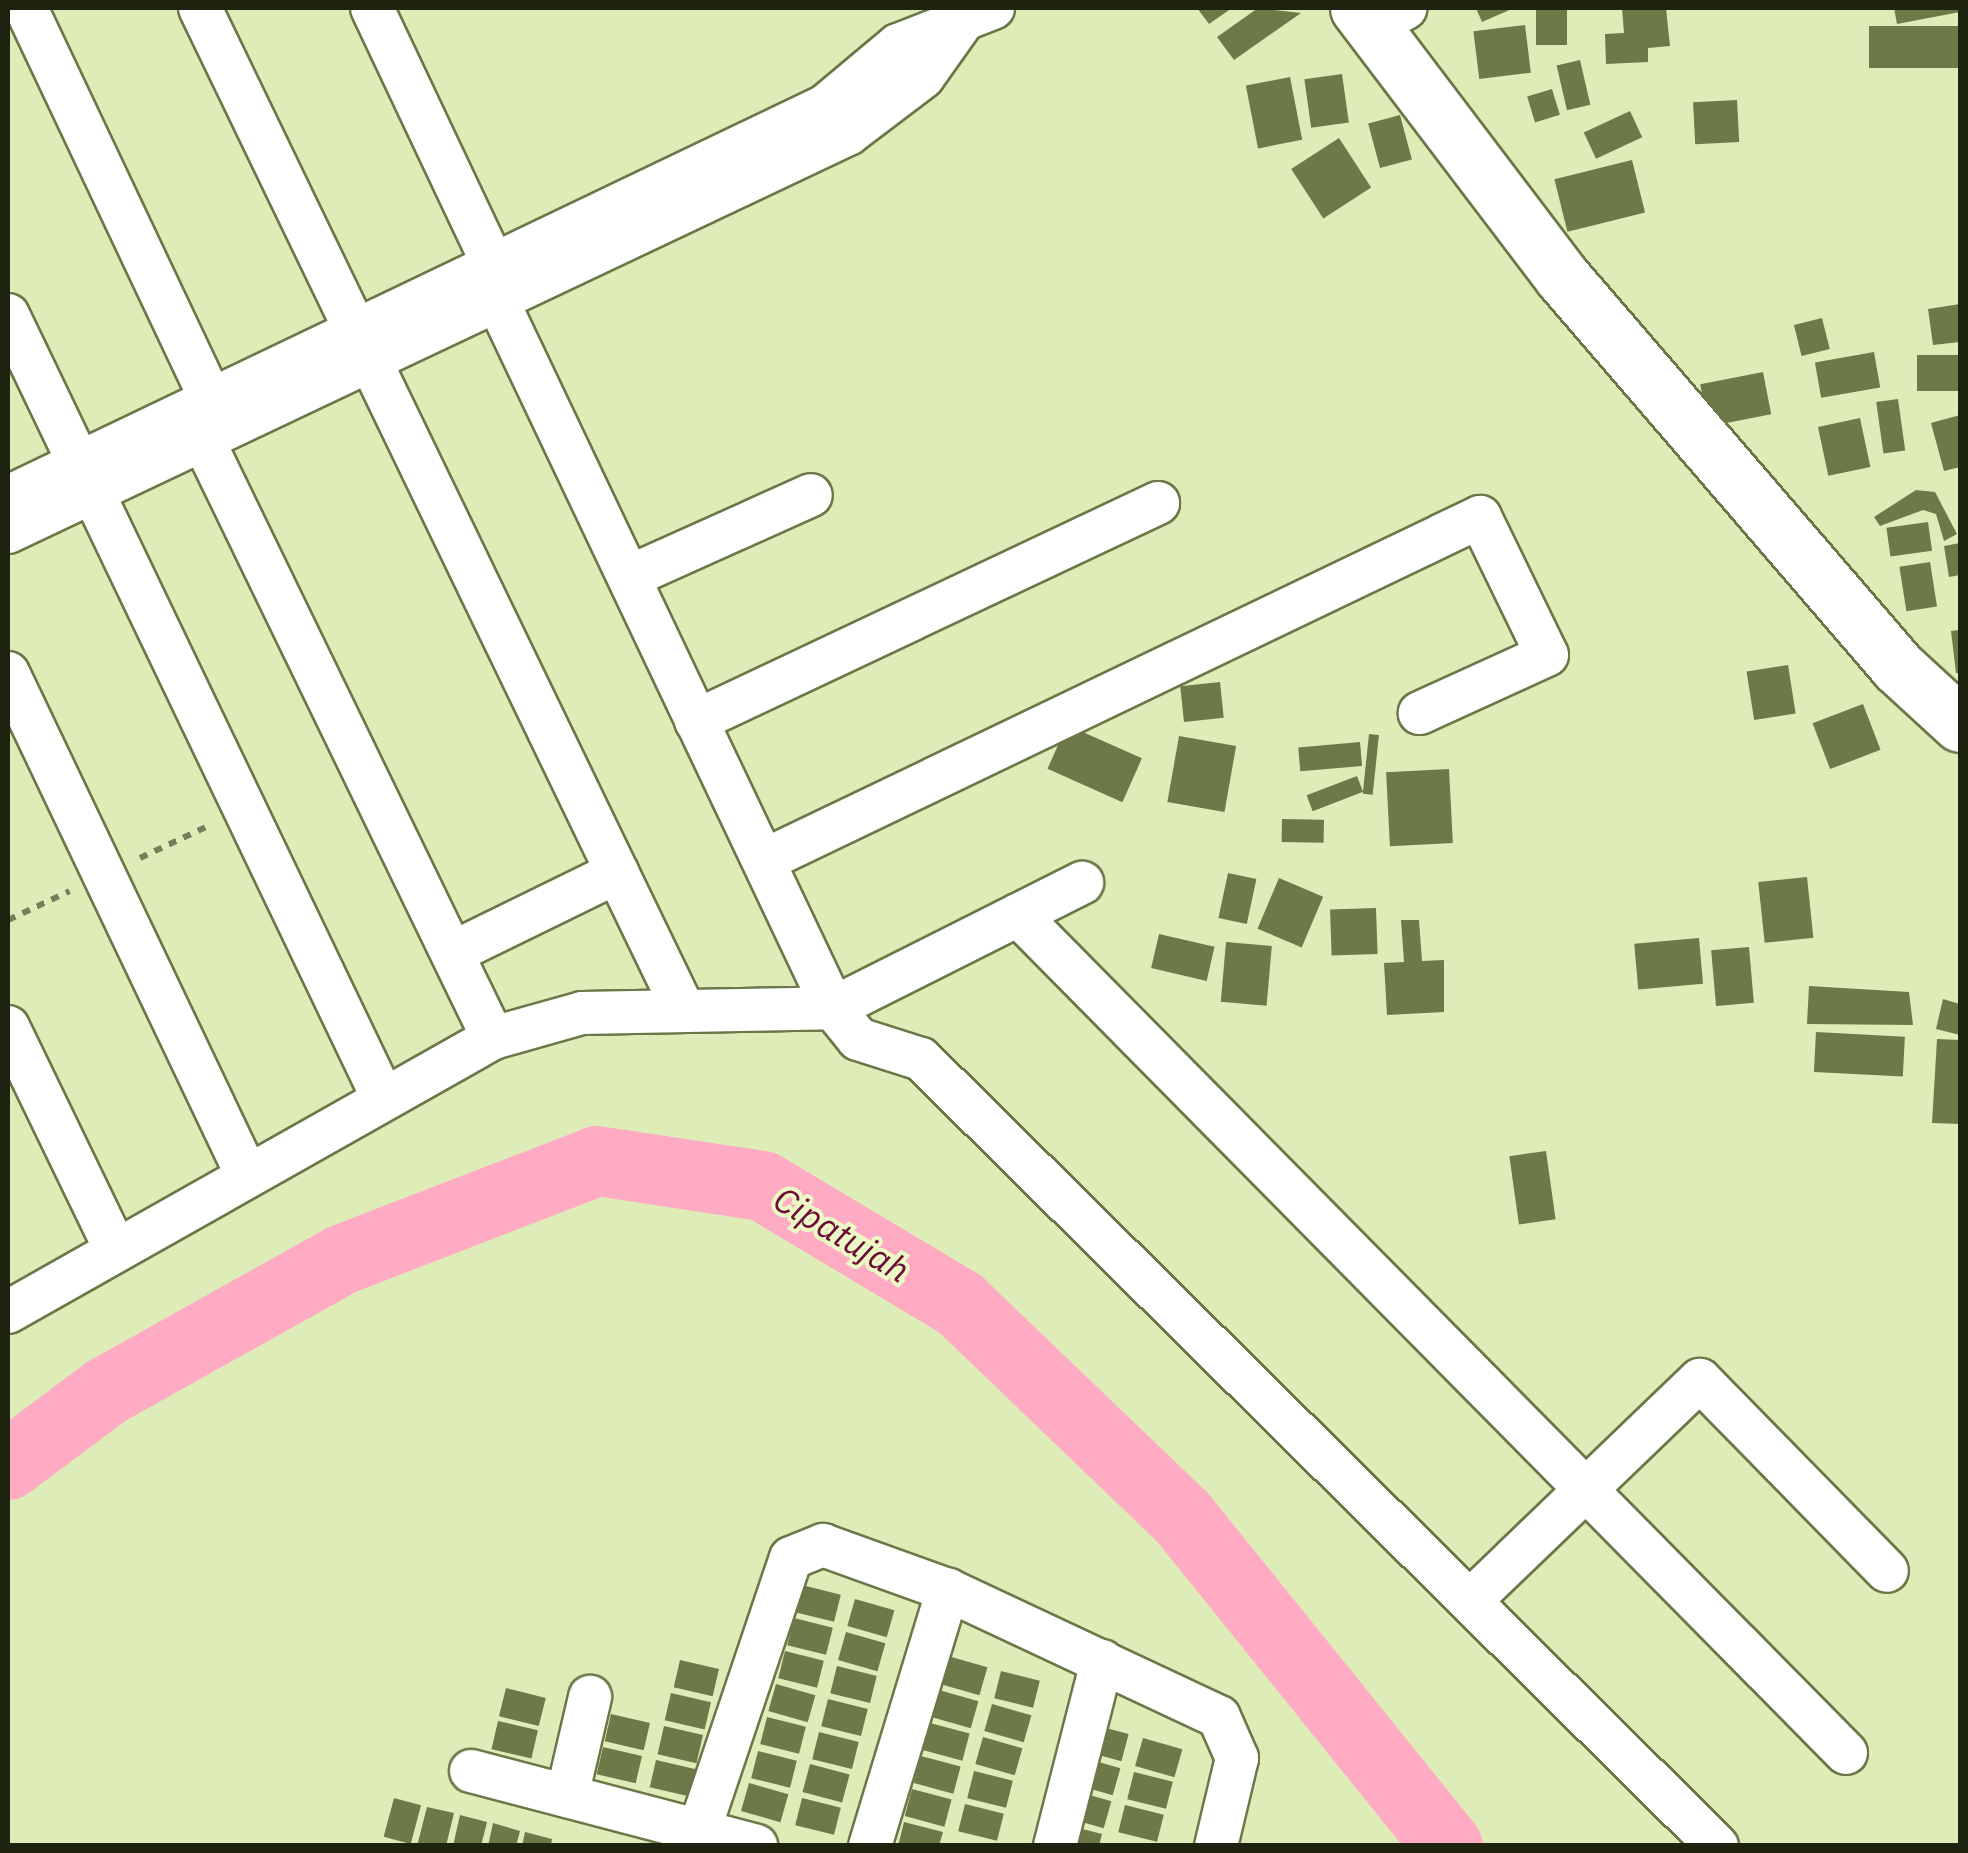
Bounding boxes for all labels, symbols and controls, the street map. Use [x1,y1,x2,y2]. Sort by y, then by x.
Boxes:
water label: Cipatujah [767,1177,917,1291]

